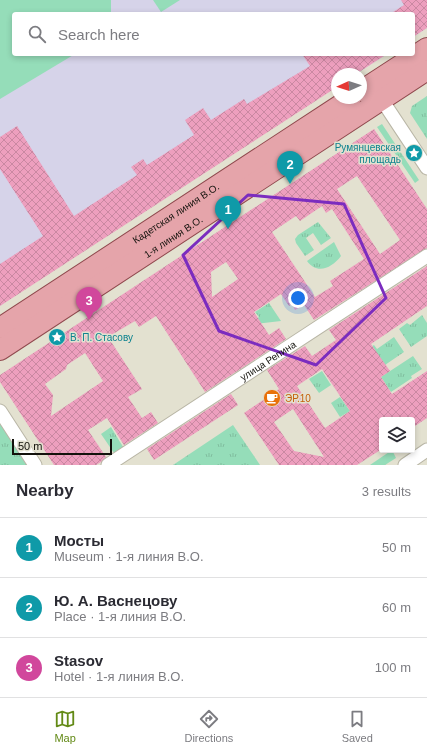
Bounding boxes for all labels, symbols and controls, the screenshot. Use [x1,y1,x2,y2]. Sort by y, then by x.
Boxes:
search box [12,12,415,56]
icon: search [26,23,48,45]
text: Search here [58,26,140,43]
north arrow [331,68,367,104]
place label: Румянцевская площадь [335,142,401,165]
place icon: Румянцевская площадь [404,143,424,163]
pin: 2 [277,151,303,184]
street label: Кадетская линия В.О. [130,181,221,245]
pin: 1 [215,196,241,229]
street label: 1-я линия В.О. [142,213,205,260]
pin: 3 [76,287,102,320]
your location [288,288,308,308]
place icon: В. П. Стасову [47,327,67,347]
place label: В. П. Стасову [70,332,133,343]
street label: улица Репина [238,338,298,383]
cafe icon: ЭР.10 [262,388,282,408]
place label: ЭР.10 [285,393,311,404]
map controls [379,417,415,453]
button: layers [379,417,415,453]
scale bar [12,437,112,456]
text: 50 m [18,440,42,452]
text: Nearby [16,481,74,500]
text: 3 results [362,484,411,499]
text: Мосты [54,532,104,549]
text: 1 [25,540,33,555]
text: 50 m [382,540,411,555]
text: Museum · 1-я линия В.О. [54,549,204,564]
text: Ю. А. Васнецову [54,592,177,609]
text: 2 [25,600,33,615]
text: 60 m [382,600,411,615]
text: Place · 1-я линия В.О. [54,609,186,624]
text: Stasov [54,652,103,669]
text: 3 [25,660,33,675]
text: 100 m [375,660,411,675]
text: Hotel · 1-я линия В.О. [54,669,184,684]
tab: Map [54,708,76,744]
tab: Directions [184,708,233,744]
tab: Saved [342,708,373,744]

